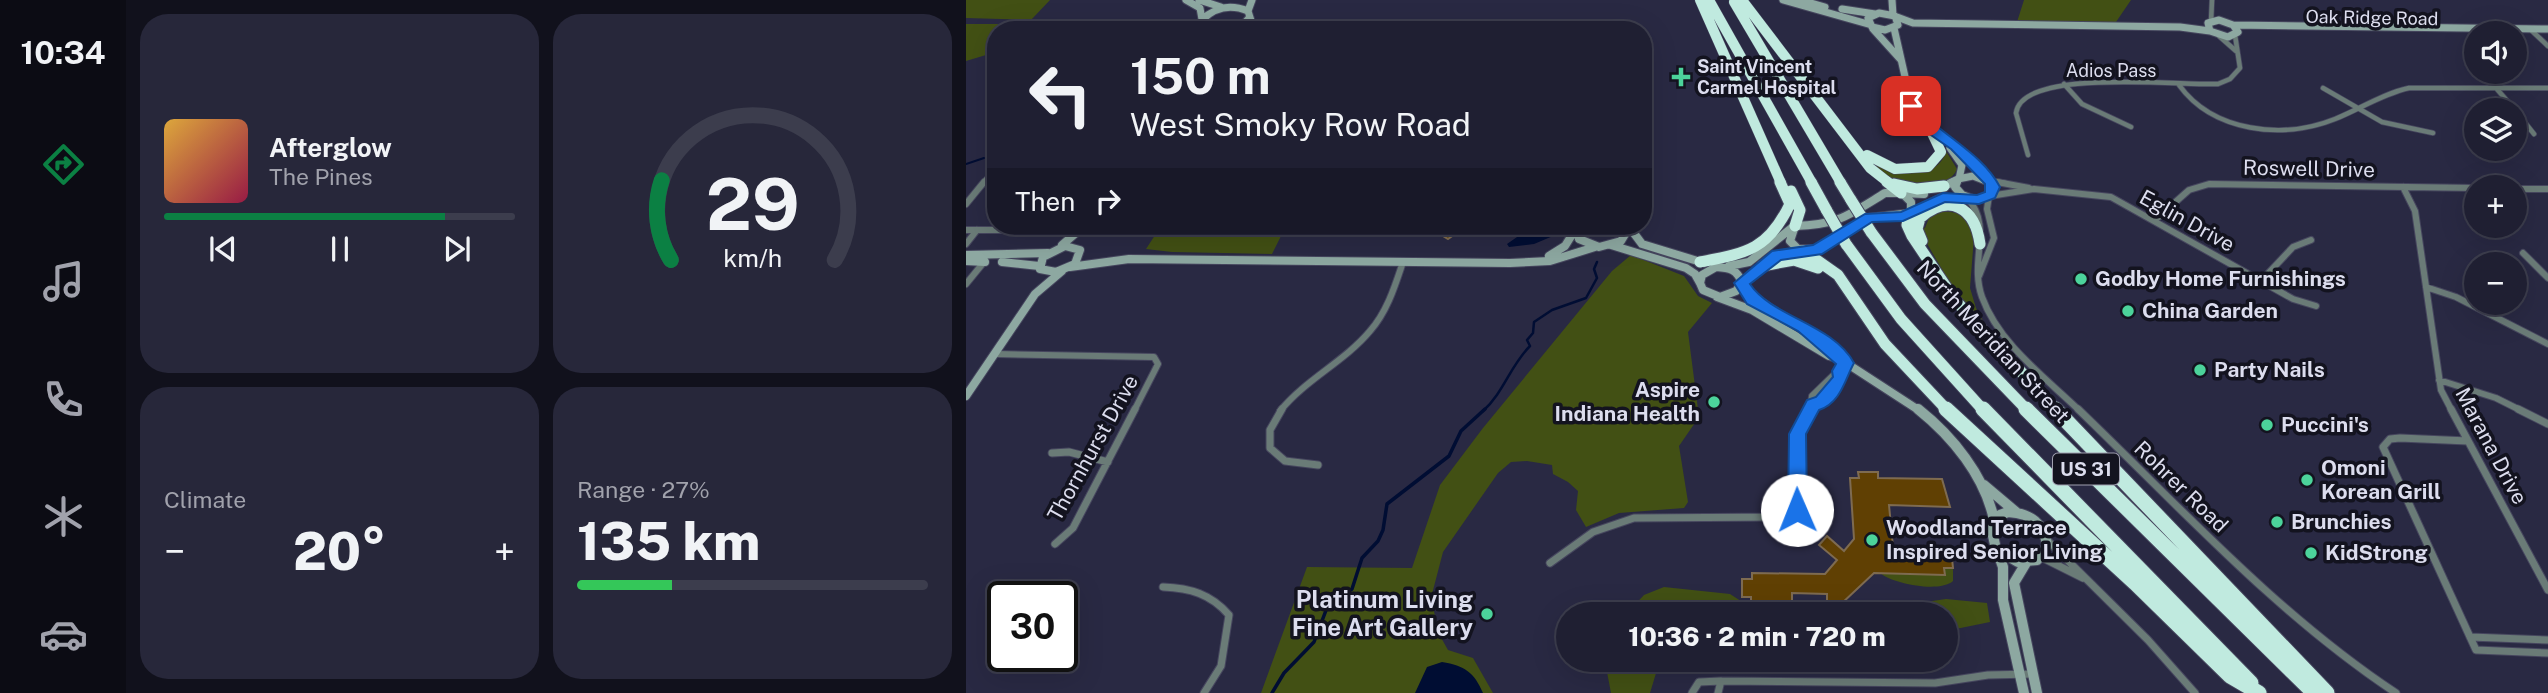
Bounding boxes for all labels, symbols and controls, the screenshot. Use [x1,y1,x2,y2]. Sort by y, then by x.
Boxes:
street label: Oak Ridge Road [2305,6,2439,29]
map controls [2464,21,2527,315]
button: sound [2464,21,2527,84]
text: 10:34 [20,34,106,71]
text: 150 m [1130,47,1271,105]
icon: left [1015,49,1106,140]
place label: Saint Vincent Carmel Hospital [1697,56,1837,98]
street label: Adios Pass [2066,60,2156,81]
marker: Saint Vincent Carmel Hospital [1671,67,1691,87]
pin [1881,76,1941,136]
icon: arrive [1892,87,1930,125]
button: layers [2464,98,2527,161]
text: West Smoky Row Road [1130,106,1471,143]
text: Afterglow [269,132,392,163]
icon: directions [39,140,88,189]
street label: Roswell Drive [2243,155,2375,182]
text: 29 [705,161,800,246]
text: The Pines [269,163,373,190]
button: + [2464,175,2527,238]
icon: right [1089,182,1127,220]
street label: Eglin Drive [2135,184,2239,257]
text: Then [1015,186,1075,217]
icon: previous [204,230,242,268]
icon: pause [321,230,359,268]
icon: next [438,230,476,268]
text: km/h [723,243,782,273]
button: − [2464,252,2527,315]
street label: North Meridian Street [1912,255,2075,428]
icon: music [39,257,88,306]
place label: Godby Home Furnishings [2095,266,2346,291]
marker: Godby Home Furnishings [2073,271,2089,287]
place label: China Garden [2142,298,2278,323]
marker: China Garden [2120,303,2136,319]
place label: Party Nails [2214,357,2325,382]
marker: Party Nails [2192,362,2208,378]
street label: Thornhurst Drive [1042,370,1143,525]
icon: phone [39,375,88,424]
place label: Aspire Indiana Health [1555,377,1700,426]
street label: Marana Drive [2450,383,2533,508]
marker: Aspire Indiana Health [1706,394,1722,410]
place label: Puccini's [2281,412,2369,437]
marker: Puccini's [2259,417,2275,433]
street label: Rohrer Road [2129,436,2233,538]
road number: US 31 [2053,454,2119,484]
place label: Omoni Korean Grill [2321,455,2441,504]
marker: Omoni Korean Grill [2299,472,2315,488]
position arrow [1760,473,1834,547]
text: Range · 27% [577,476,710,503]
text: Climate [164,486,246,513]
icon: climate [39,492,88,541]
place label: Brunchies [2291,509,2392,534]
text: 135 km [577,511,760,572]
marker: Brunchies [2269,514,2285,530]
place label: Woodland Terrace Inspired Senior Living [1886,515,2103,564]
text: 20° [293,521,386,582]
text: − [164,529,185,574]
text: + [494,529,515,574]
marker: Woodland Terrace Inspired Senior Living [1864,532,1880,548]
place label: KidStrong [2325,540,2428,565]
marker: KidStrong [2303,545,2319,561]
speed limit sign: 30 [987,581,1078,672]
place label: Platinum Living Fine Art Gallery [1292,585,1473,641]
marker: Platinum Living Fine Art Gallery [1479,606,1495,622]
icon: car [39,610,88,659]
text: 10:36 · 2 min · 720 m [1628,621,1886,652]

